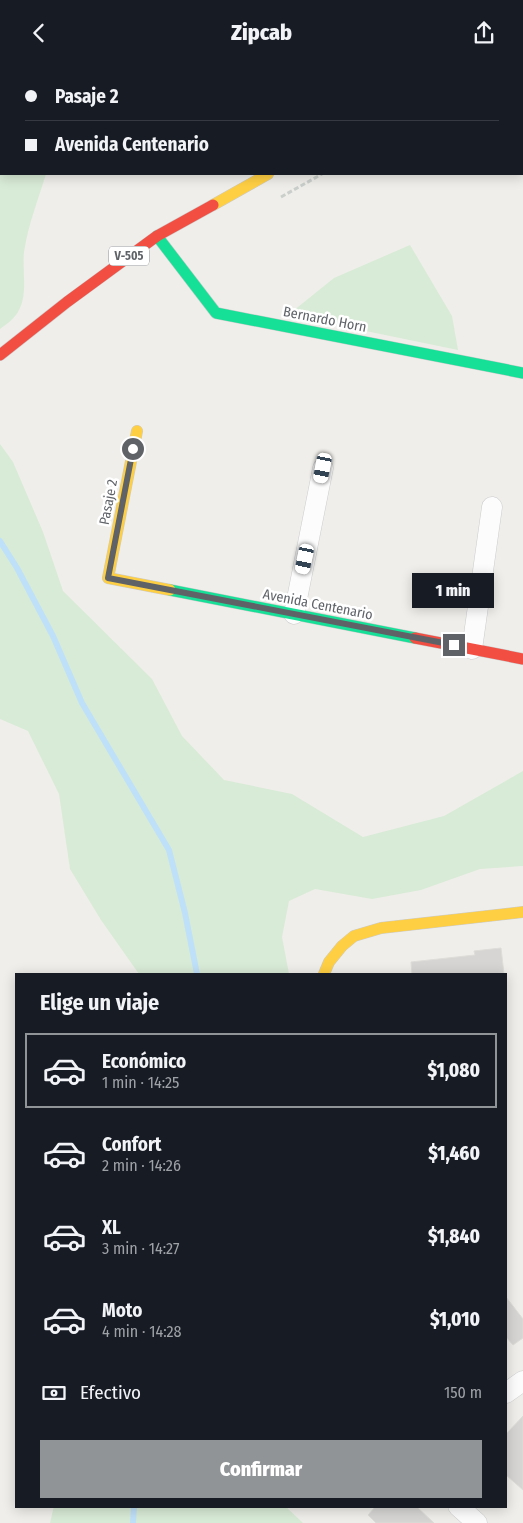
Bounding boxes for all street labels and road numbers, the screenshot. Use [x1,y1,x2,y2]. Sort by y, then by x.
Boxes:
road number: V-505 [109,247,149,265]
street label: Bernardo Horn [282,303,368,336]
street label: Pasaje 2 [96,478,121,526]
street label: Avenida Centenario [262,586,374,623]

